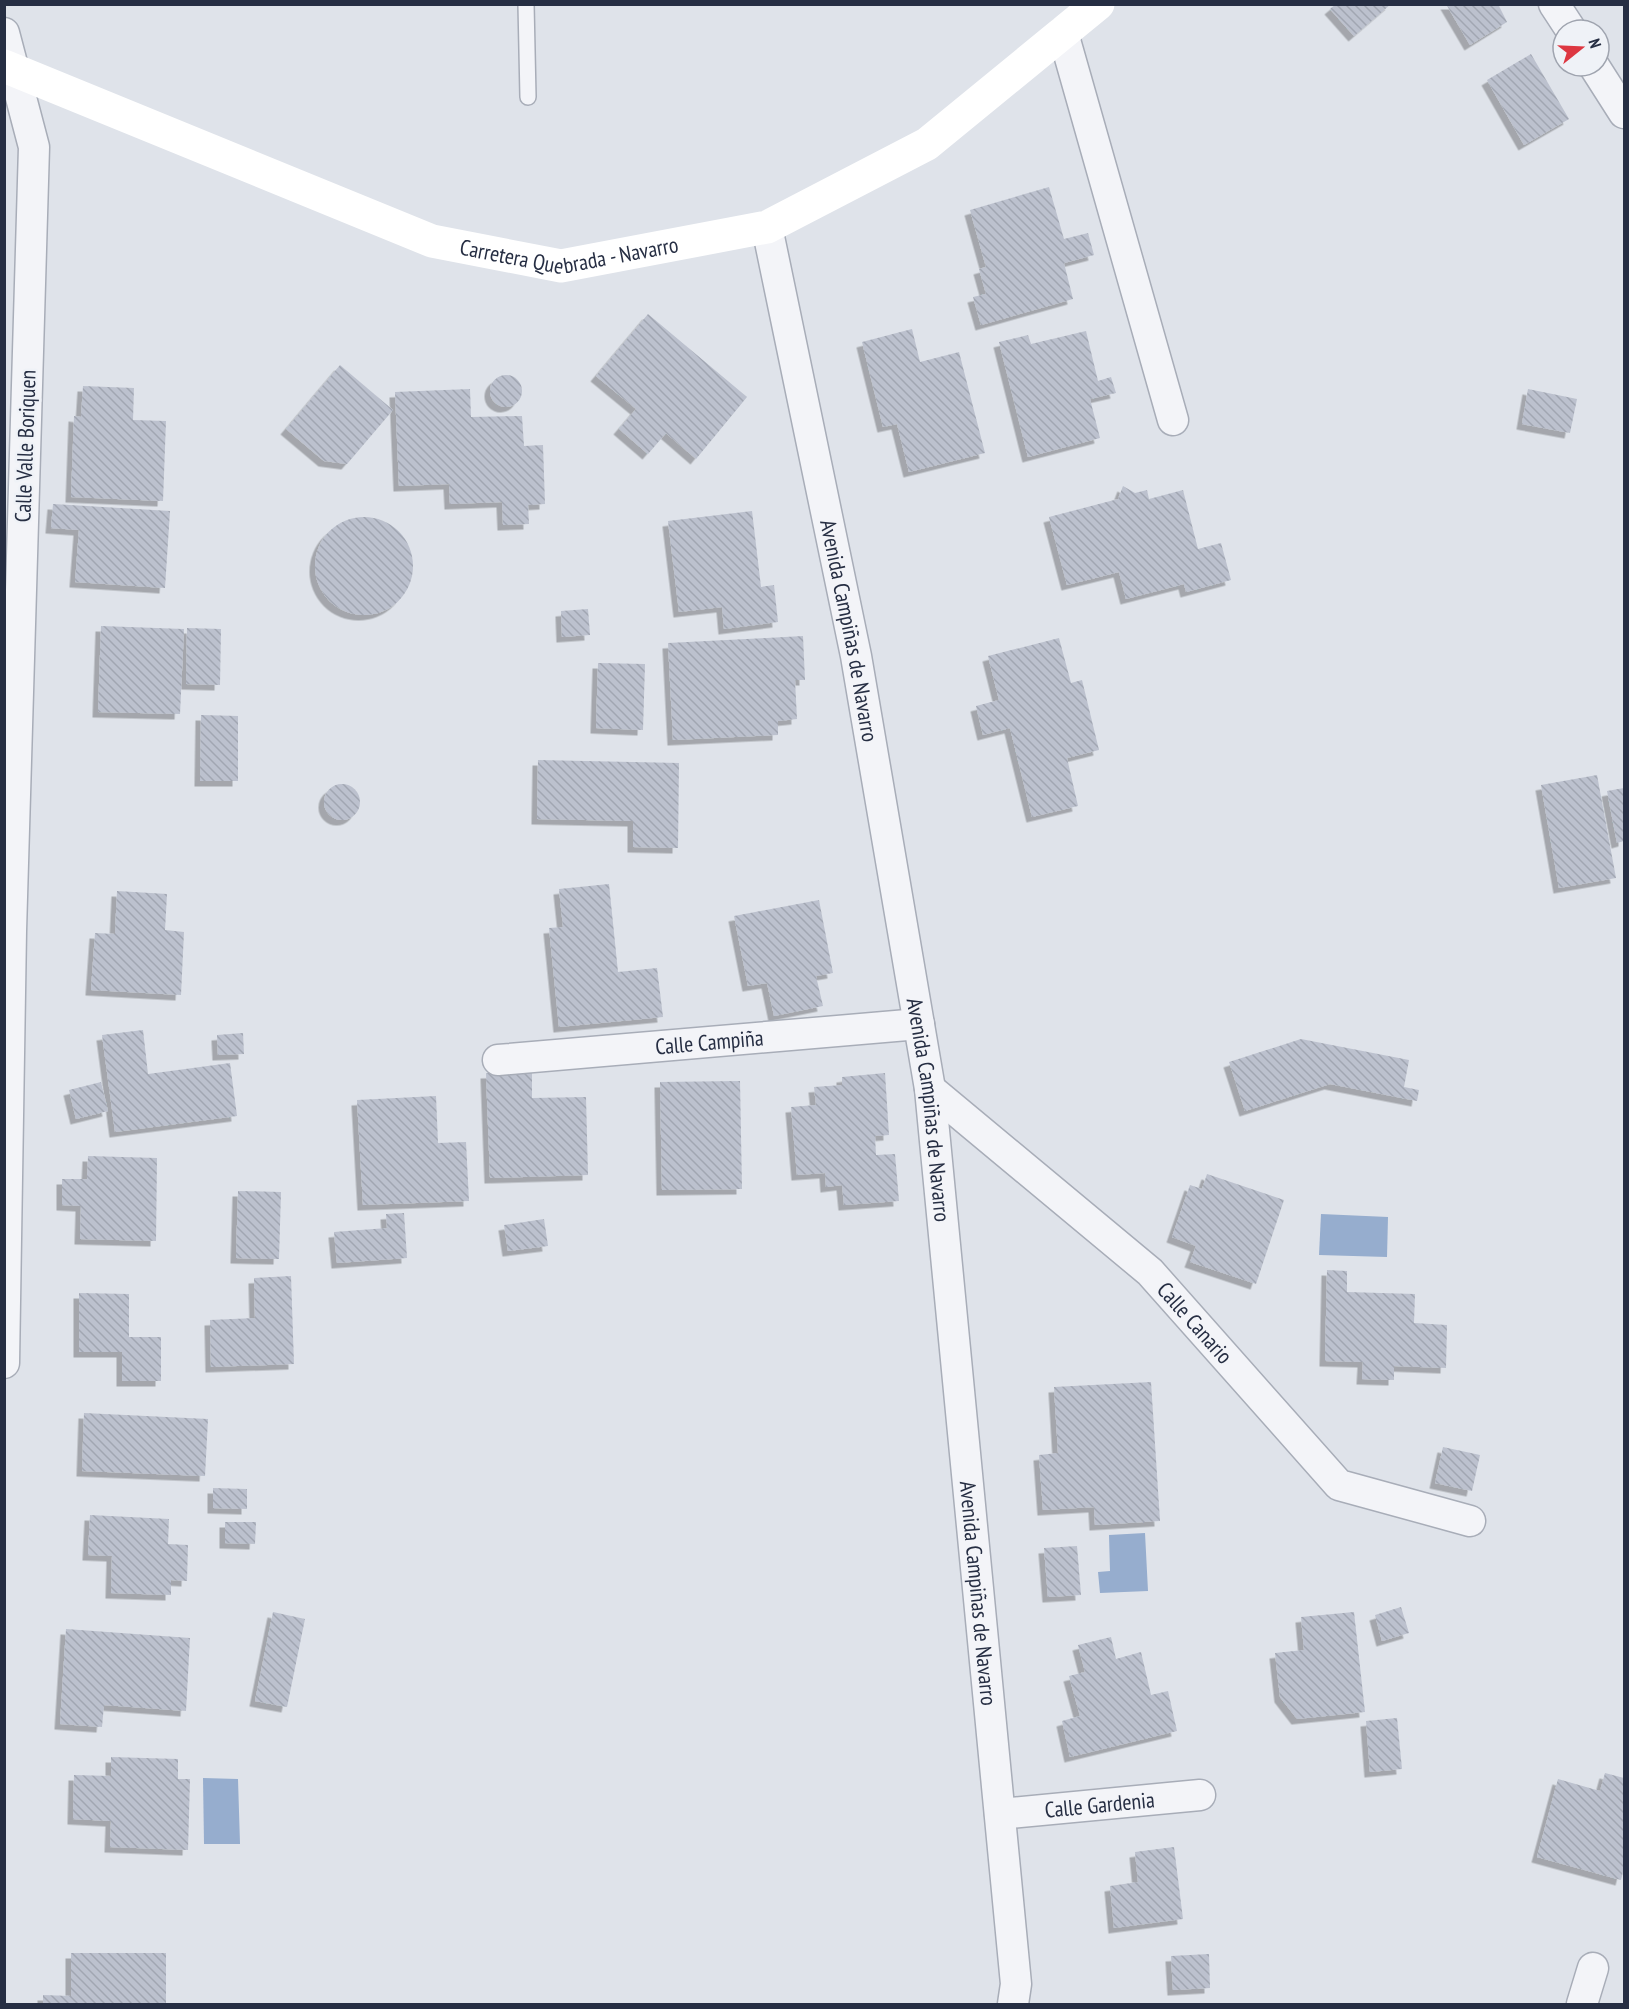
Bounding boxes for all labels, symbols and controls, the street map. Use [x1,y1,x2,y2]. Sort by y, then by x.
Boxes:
north arrow [1551,18,1611,78]
text: N [1584,36,1606,51]
street label: Carretera Quebrada - Navarro [458,230,680,280]
street label: Calle Valle Boriquen [8,369,42,523]
street label: Avenida Campiñas de Navarro [814,517,884,744]
street label: Avenida Campiñas de Navarro [901,996,957,1223]
street label: Calle Campiña [654,1023,764,1061]
street label: Calle Canario [1151,1276,1239,1369]
street label: Avenida Campiñas de Navarro [954,1480,1003,1707]
street label: Calle Gardenia [1043,1785,1156,1824]

